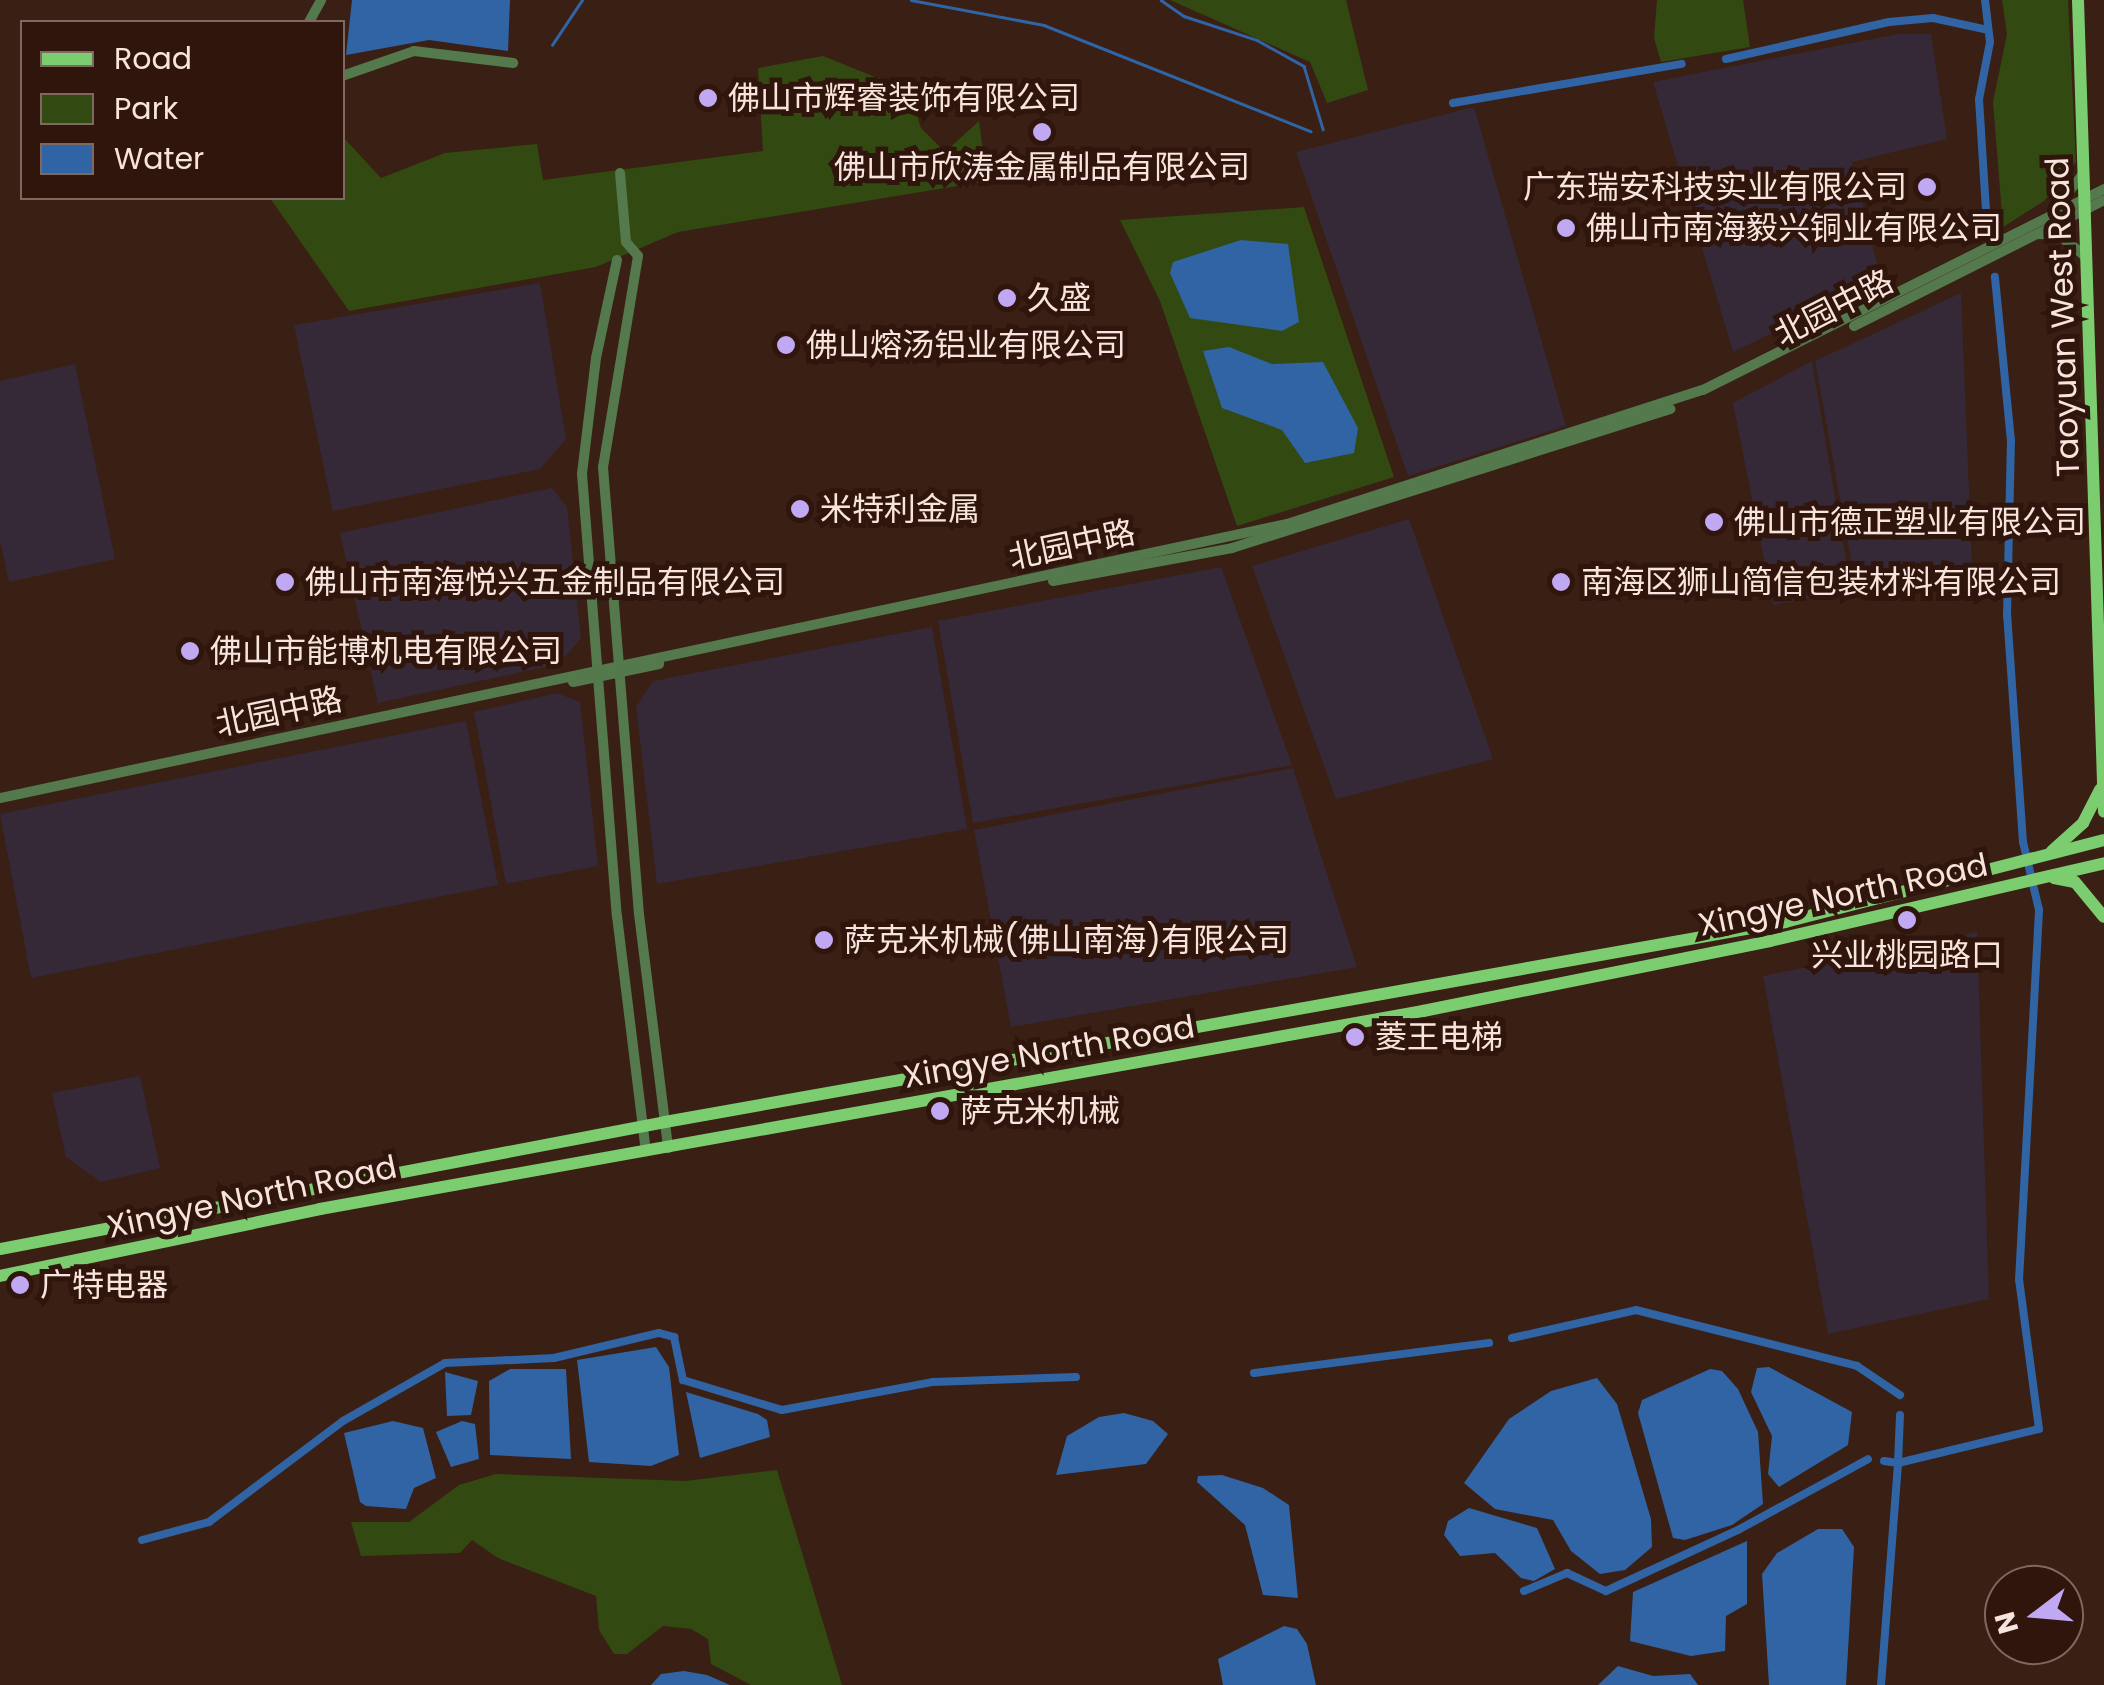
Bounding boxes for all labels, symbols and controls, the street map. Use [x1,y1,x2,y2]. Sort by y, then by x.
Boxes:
legend [20,20,345,200]
text: Road [114,37,192,80]
place label: 佛山市辉睿装饰有限公司 [728,79,1080,117]
text: Park [114,87,178,130]
marker: 佛山市辉睿装饰有限公司 [697,87,719,109]
marker: 佛山市欣涛金属制品有限公司 [1031,121,1053,143]
text: Water [114,137,204,180]
place label: 佛山市欣涛金属制品有限公司 [834,148,1250,186]
street label: Taoyuan West Road [2038,157,2088,477]
place label: 广东瑞安科技实业有限公司 [1523,168,1907,206]
marker: 广东瑞安科技实业有限公司 [1916,176,1938,198]
place label: 佛山市南海毅兴铜业有限公司 [1586,209,2002,247]
marker: 佛山市南海毅兴铜业有限公司 [1555,217,1577,239]
street label: 北园中路 [1768,262,1900,354]
place label: 久盛 [1027,279,1091,317]
marker: 久盛 [996,287,1018,309]
place label: 佛山熔汤铝业有限公司 [806,326,1126,364]
marker: 佛山熔汤铝业有限公司 [775,334,797,356]
place label: 米特利金属 [820,490,980,528]
marker: 米特利金属 [789,498,811,520]
place label: 佛山市德正塑业有限公司 [1734,503,2086,541]
marker: 佛山市德正塑业有限公司 [1703,511,1725,533]
street label: 北园中路 [1005,513,1139,577]
place label: 佛山市南海悦兴五金制品有限公司 [305,563,785,601]
place label: 南海区狮山简信包装材料有限公司 [1581,563,2061,601]
marker: 佛山市南海悦兴五金制品有限公司 [274,571,296,593]
marker: 南海区狮山简信包装材料有限公司 [1550,571,1572,593]
place label: 佛山市能博机电有限公司 [210,632,562,670]
marker: 佛山市能博机电有限公司 [179,640,201,662]
street label: 北园中路 [212,680,346,744]
street label: Xingye North Road [1695,846,1991,944]
marker: 兴业桃园路口 [1896,909,1918,931]
place label: 萨克米机械(佛山南海)有限公司 [844,921,1289,959]
marker: 萨克米机械(佛山南海)有限公司 [813,929,835,951]
place label: 兴业桃园路口 [1811,936,2003,974]
street label: Xingye North Road [900,1007,1198,1097]
place label: 菱王电梯 [1375,1018,1503,1056]
marker: 菱王电梯 [1344,1026,1366,1048]
place label: 萨克米机械 [960,1092,1120,1130]
marker: 萨克米机械 [929,1100,951,1122]
street label: Xingye North Road [104,1148,400,1246]
place label: 广特电器 [40,1266,168,1304]
marker: 广特电器 [9,1274,31,1296]
north arrow [1984,1565,2084,1665]
text: N [1985,1607,2028,1638]

